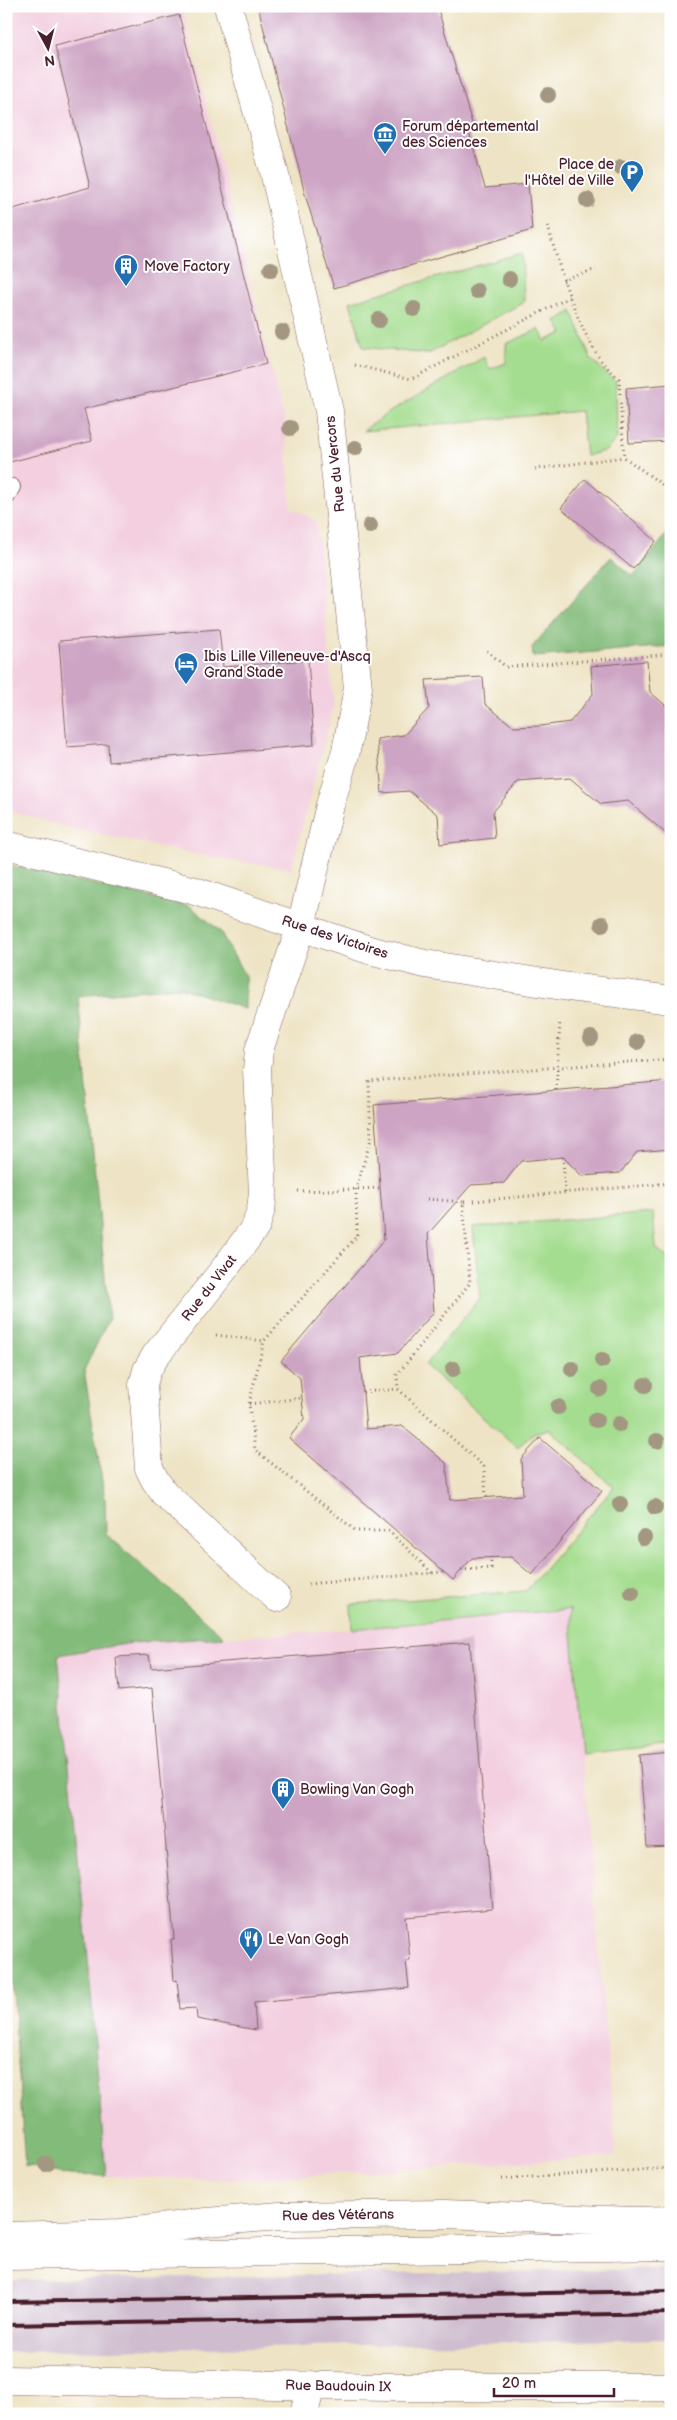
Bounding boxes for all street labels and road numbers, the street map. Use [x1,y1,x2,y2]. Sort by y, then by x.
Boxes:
street label: Rue du Vercors [321,415,349,513]
street label: Rue des Victoires [280,912,390,962]
street label: Rue du Vivat [178,1251,241,1324]
street label: Rue des Vétérans [282,2206,394,2224]
street label: Rue Baudouin IX [285,2377,391,2395]

